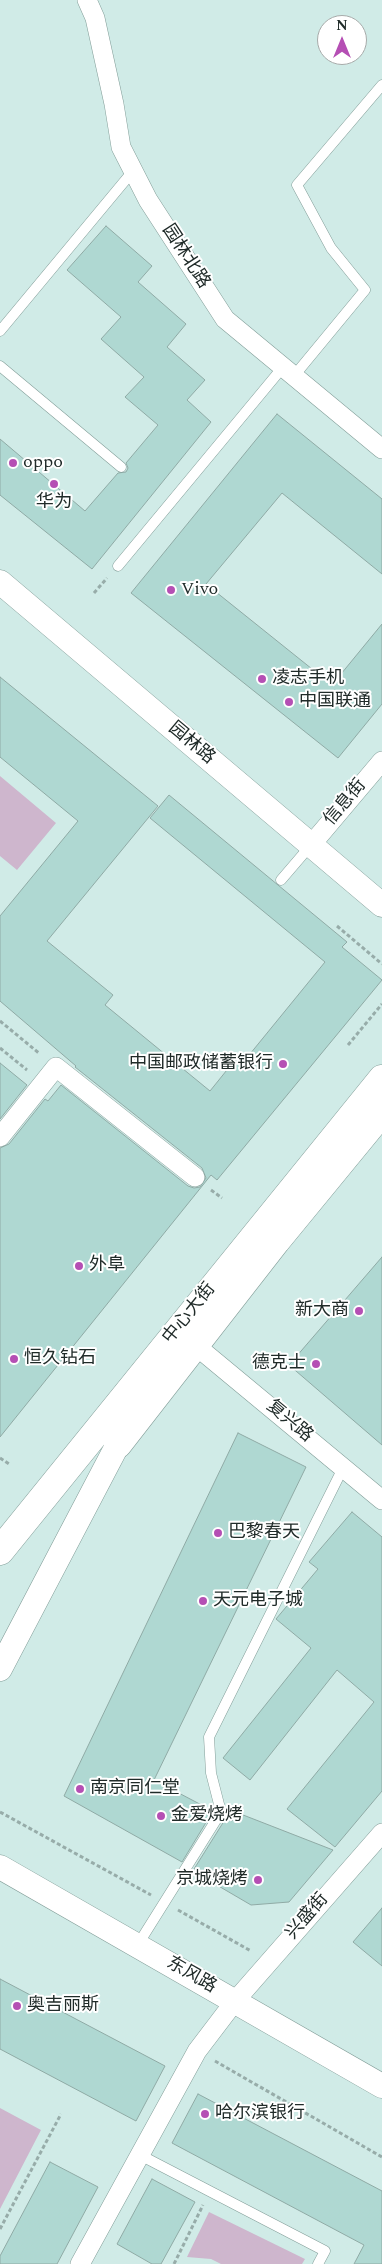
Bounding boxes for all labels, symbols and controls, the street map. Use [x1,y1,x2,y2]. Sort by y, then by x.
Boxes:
north arrow [317,15,367,65]
text: N [336,15,348,36]
street label: 园林北路 [156,221,214,293]
place label: oppo [23,452,63,474]
marker: oppo [7,457,19,469]
marker: 华为 [48,478,60,490]
place label: 华为 [36,492,72,514]
place label: Vivo [181,579,218,601]
marker: Vivo [165,584,177,596]
place label: 凌志手机 [272,668,344,690]
marker: 凌志手机 [256,673,268,685]
place label: 中国联通 [299,691,371,713]
marker: 中国联通 [283,696,295,708]
street label: 园林路 [163,718,219,770]
street label: 信息街 [320,775,372,831]
place label: 中国邮政储蓄银行 [129,1053,273,1075]
marker: 中国邮政储蓄银行 [277,1058,289,1070]
place label: 外阜 [89,1255,125,1277]
marker: 外阜 [73,1260,85,1272]
street label: 中心大街 [159,1279,221,1349]
place label: 新大商 [295,1300,349,1322]
marker: 新大商 [353,1305,365,1317]
place label: 恒久钻石 [24,1348,96,1370]
marker: 恒久钻石 [8,1353,20,1365]
place label: 德克士 [252,1353,306,1375]
marker: 德克士 [310,1358,322,1370]
street label: 复兴路 [261,1396,317,1448]
place label: 巴黎春天 [228,1522,300,1544]
marker: 巴黎春天 [212,1527,224,1539]
place label: 天元电子城 [213,1590,303,1612]
marker: 天元电子城 [197,1595,209,1607]
place label: 南京同仁堂 [90,1778,180,1800]
marker: 南京同仁堂 [74,1783,86,1795]
place label: 金爱烧烤 [171,1805,243,1827]
marker: 金爱烧烤 [155,1810,167,1822]
place label: 京城烧烤 [176,1869,248,1891]
marker: 京城烧烤 [252,1874,264,1886]
street label: 兴盛街 [282,1890,334,1944]
street label: 东风路 [162,1953,220,1999]
place label: 奥吉丽斯 [27,1995,99,2017]
marker: 奥吉丽斯 [11,2000,23,2012]
place label: 哈尔滨银行 [215,2103,305,2125]
marker: 哈尔滨银行 [199,2108,211,2120]

